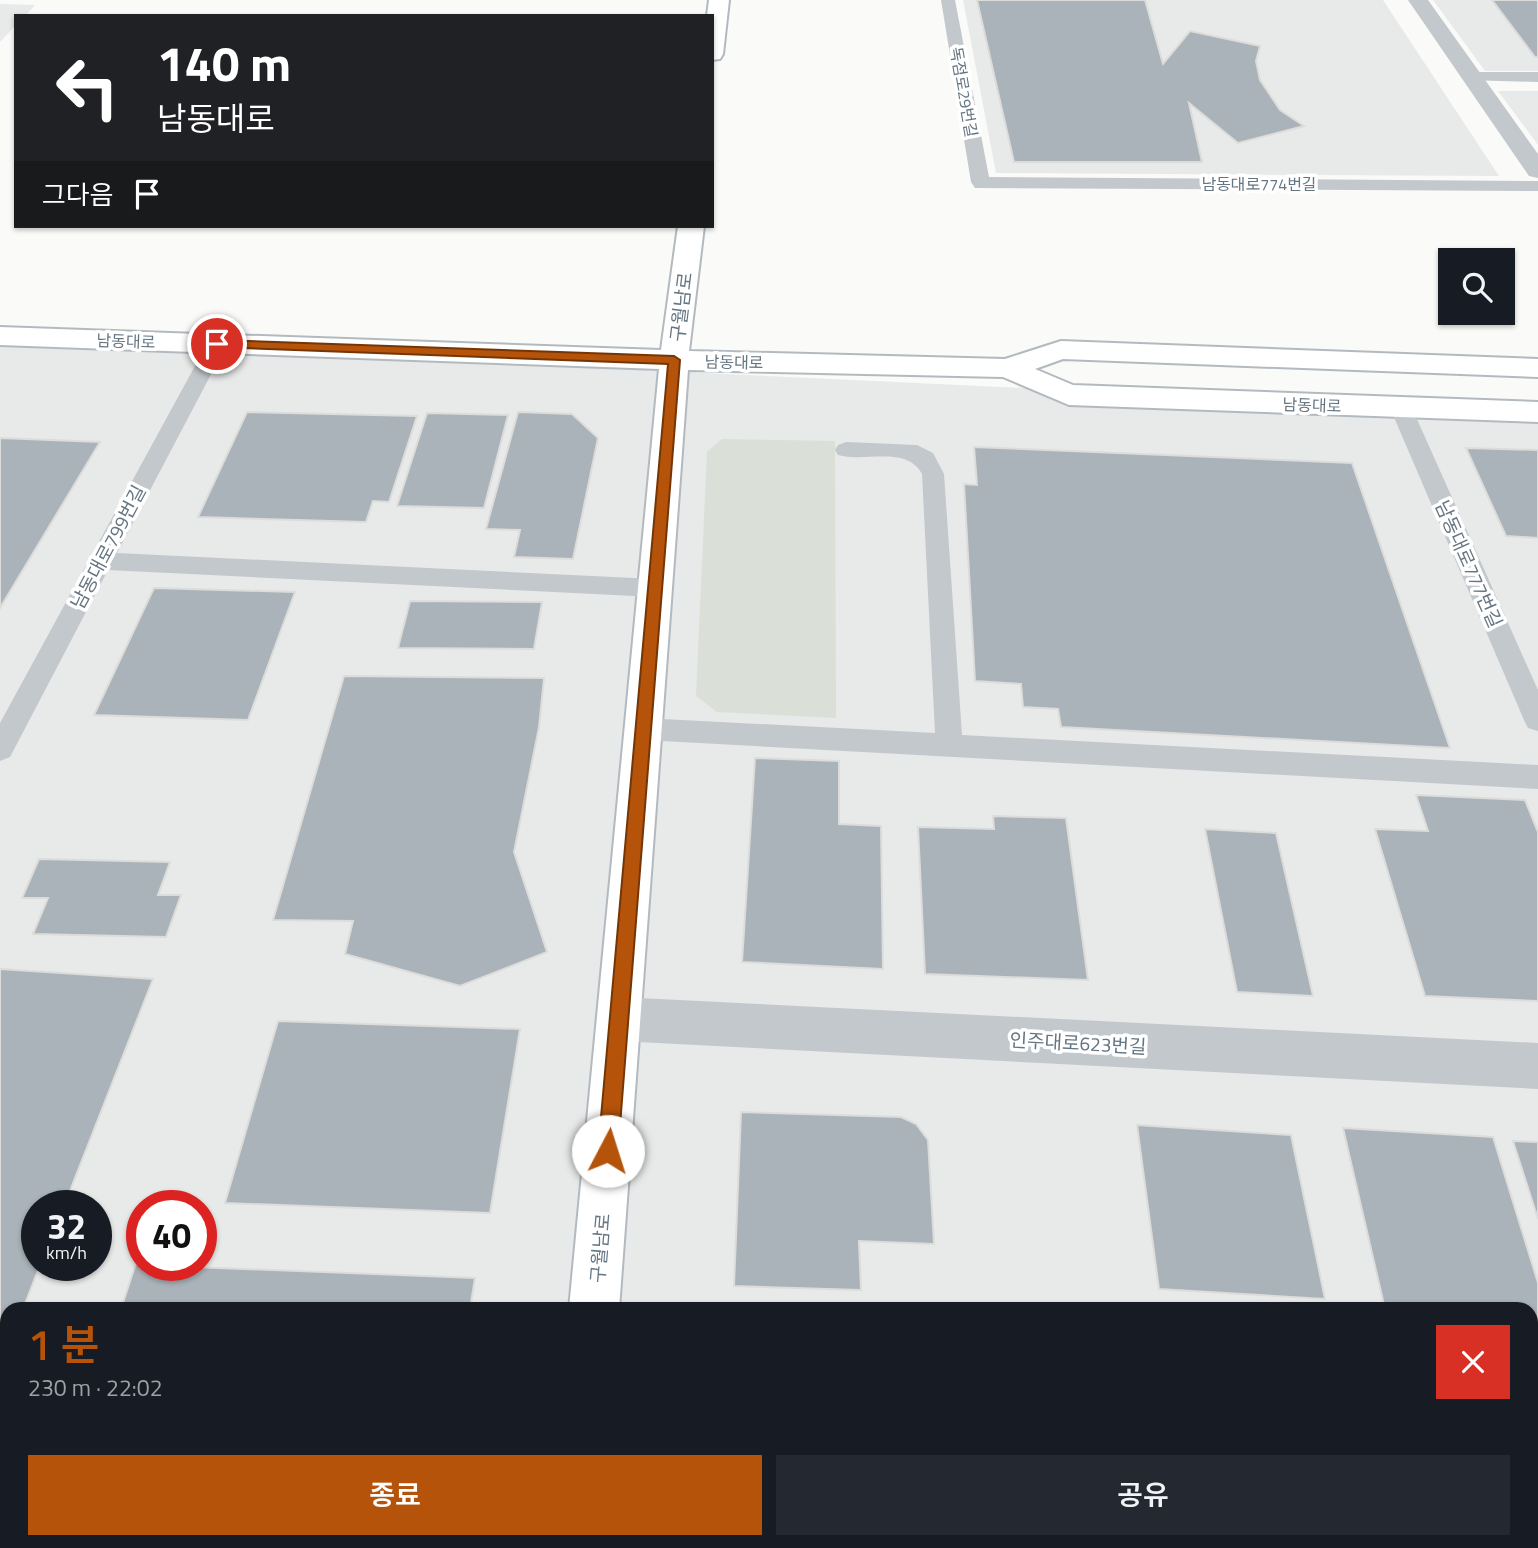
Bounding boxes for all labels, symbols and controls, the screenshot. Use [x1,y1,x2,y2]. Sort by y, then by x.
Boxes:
text: 140 m [157,25,291,100]
icon: left [42,42,133,133]
street label: 독점로29번길 [944,45,984,139]
text: 남동대로 [157,94,275,142]
street label: 남동대로774번길 [1201,172,1317,196]
text: 그다음 [42,175,114,214]
icon: arrive [128,175,166,213]
map controls [1438,248,1515,325]
button: search [1438,248,1515,325]
street label: 구월남로 [662,270,699,343]
pin [187,314,247,374]
icon: arrive [198,325,236,363]
street label: 남동대로 [96,328,156,354]
street label: 남동대로 [704,349,764,375]
street label: 남동대로 [1282,392,1342,418]
street label: 남동대로799번길 [63,480,152,614]
street label: 남동대로777번길 [1428,495,1511,632]
street label: 인주대로623번길 [1009,1024,1147,1061]
position arrow [571,1114,645,1188]
speed limit sign: 40 [126,1190,217,1281]
text: 32 [47,1199,86,1253]
street label: 구월남로 [582,1212,617,1284]
text: km/h [46,1239,87,1266]
text: 1 분 [28,1312,99,1376]
button: close [1436,1325,1510,1399]
text: 230 m · 22:02 [28,1370,163,1405]
button: 종료 [28,1455,762,1535]
button: 공유 [776,1455,1510,1535]

